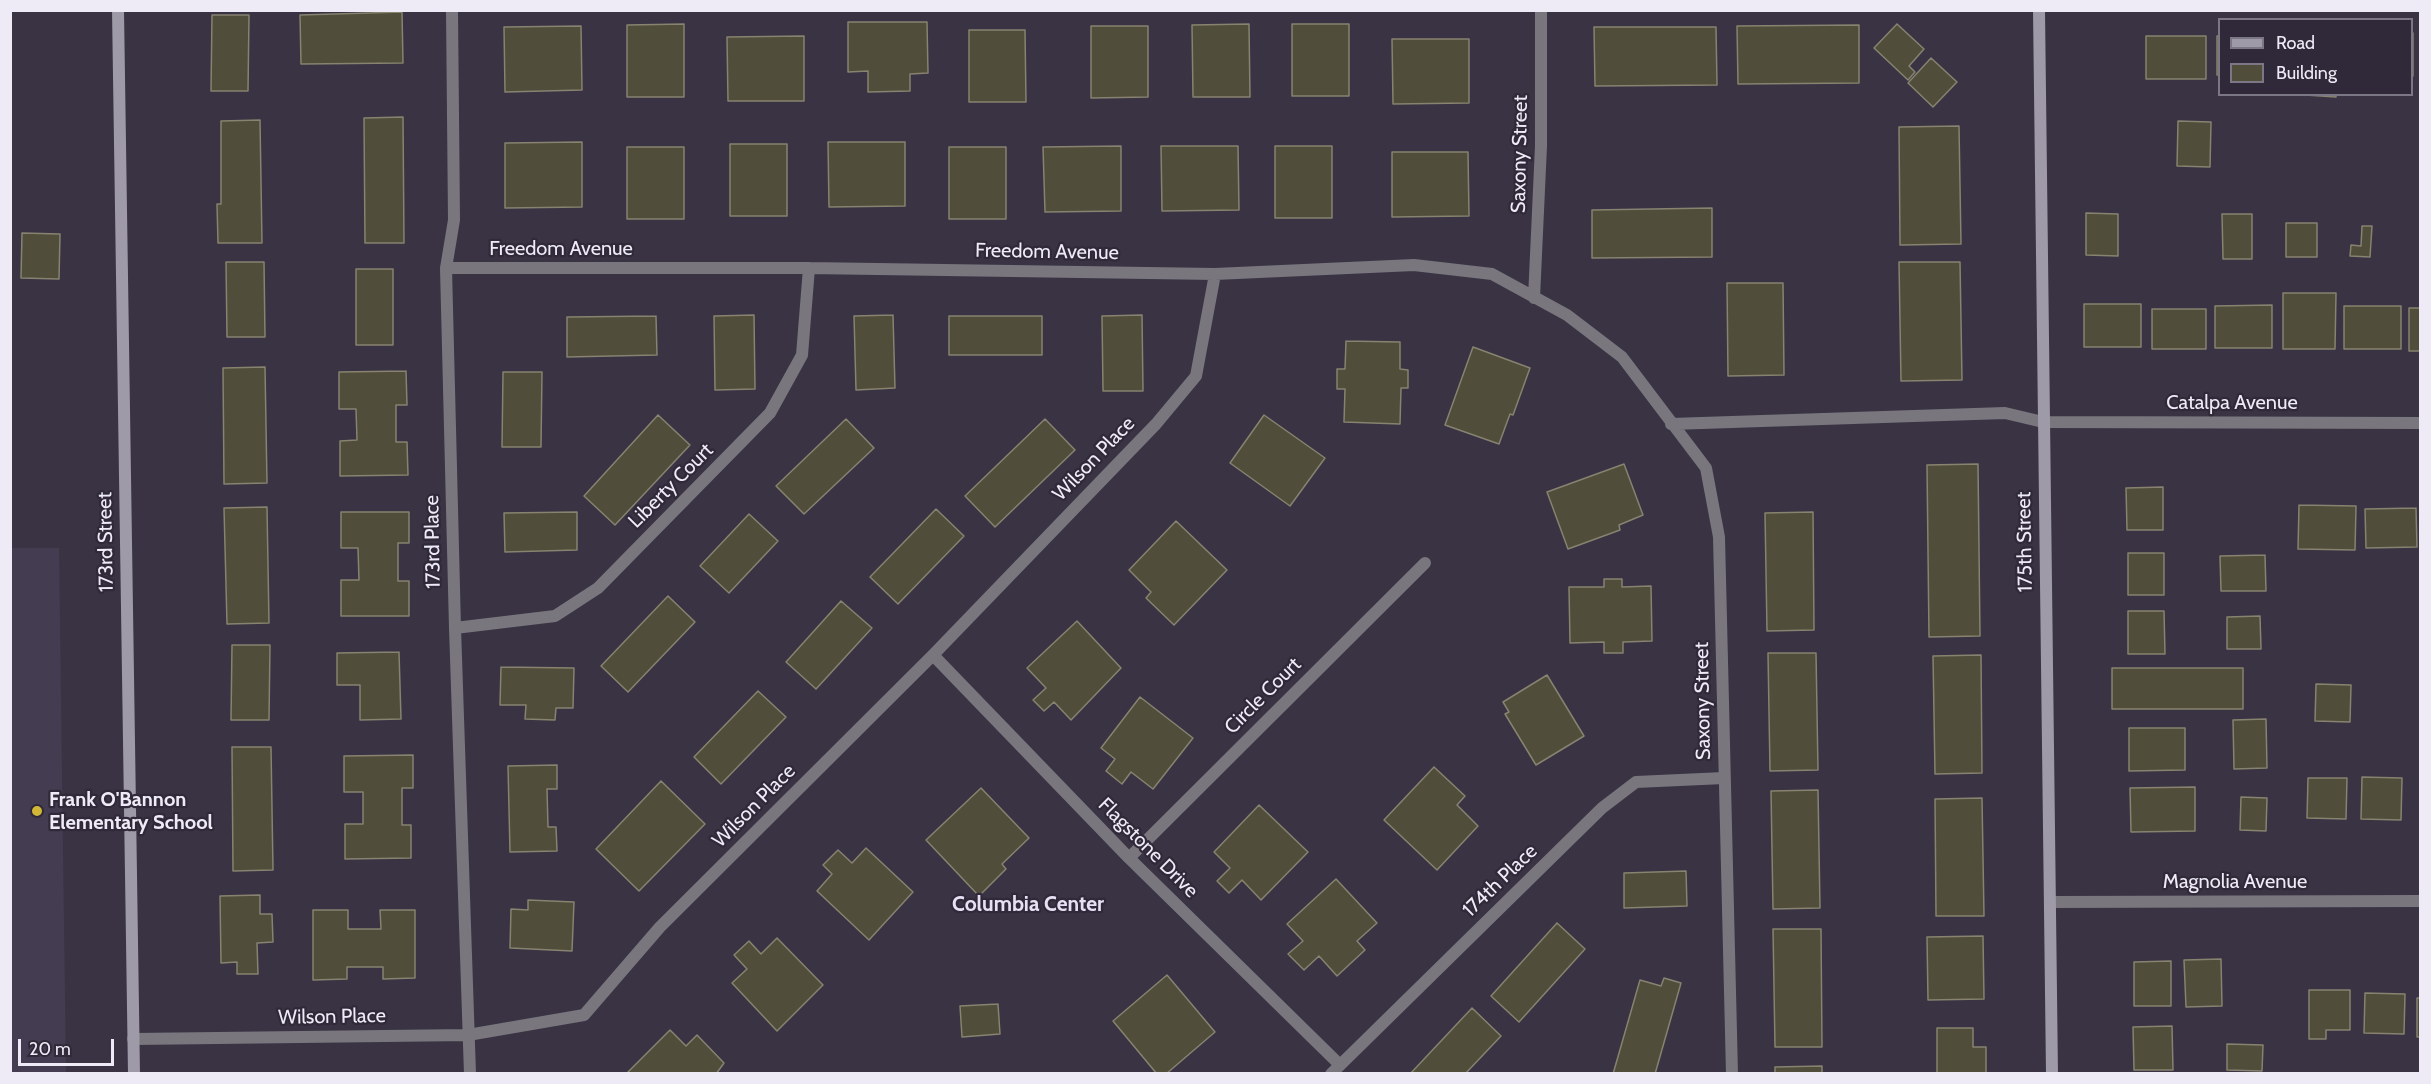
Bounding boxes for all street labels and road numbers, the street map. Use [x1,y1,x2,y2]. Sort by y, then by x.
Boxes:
street label: Saxony Street [1507,95,1533,213]
street label: Freedom Avenue [489,237,633,261]
street label: Freedom Avenue [975,239,1119,265]
street label: Catalpa Avenue [2166,391,2298,415]
street label: Wilson Place [1048,412,1140,506]
street label: Liberty Court [624,439,718,533]
street label: 175th Street [2012,491,2038,593]
street label: 173rd Street [93,492,119,592]
street label: 173rd Place [420,495,446,589]
street label: Saxony Street [1690,642,1716,760]
street label: Circle Court [1220,653,1306,739]
street label: Wilson Place [707,759,801,853]
street label: Flagstone Drive [1093,793,1203,903]
street label: 174th Place [1458,840,1542,922]
street label: Magnolia Avenue [2163,870,2307,894]
street label: Wilson Place [278,1004,386,1030]

